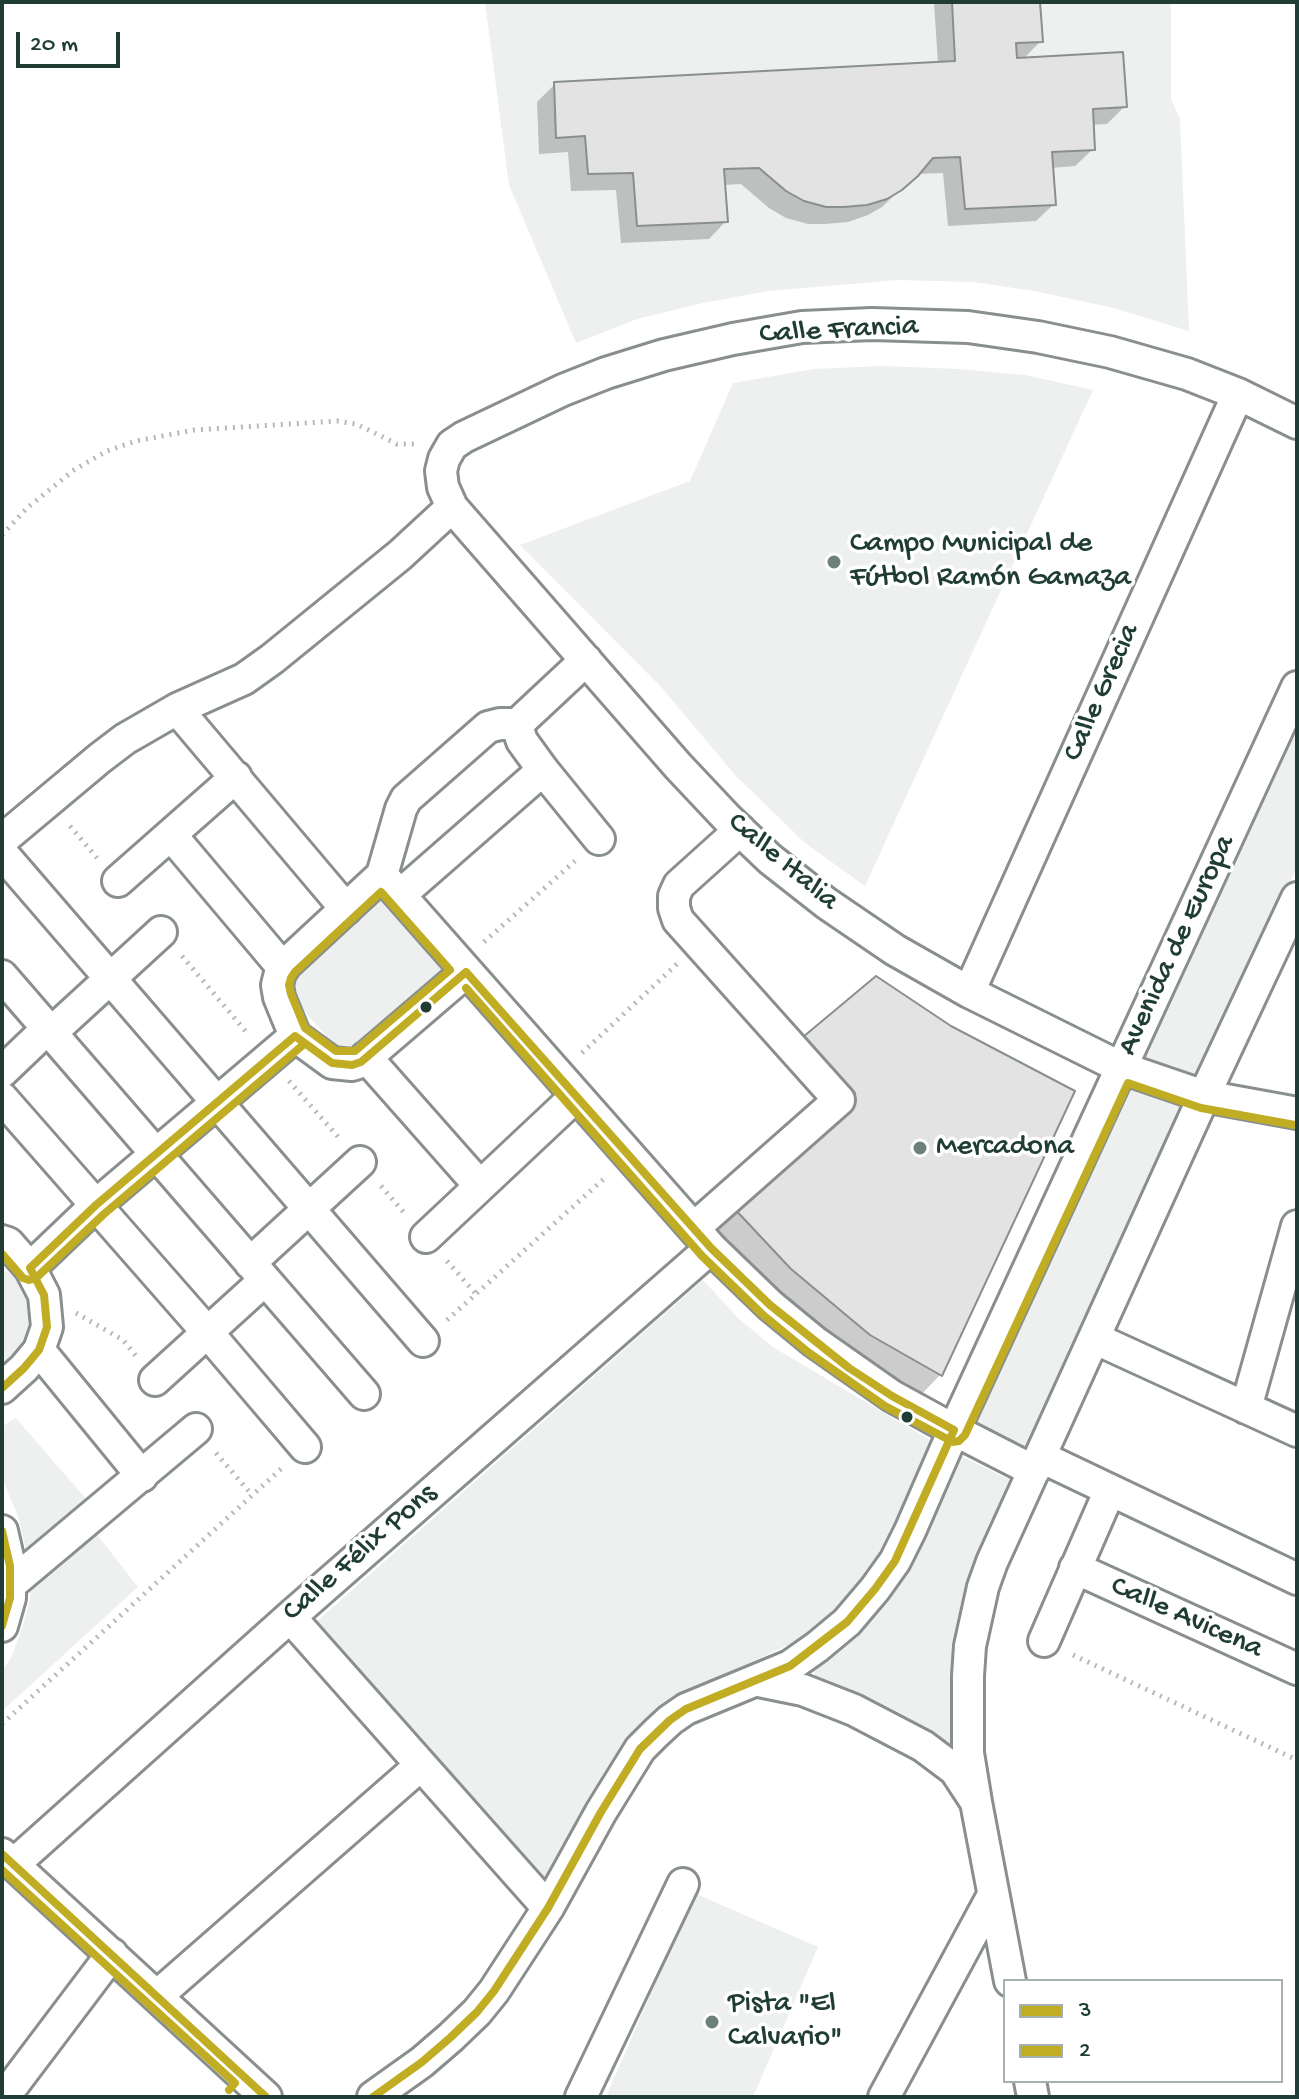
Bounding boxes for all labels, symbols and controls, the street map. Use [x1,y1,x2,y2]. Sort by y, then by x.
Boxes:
scale bar [20,16,124,66]
text: 20 m [30,31,78,60]
street label: Calle Francia [759,310,919,354]
place label: Campo Municipal de Fútbol Ramón Gamaza [850,527,1131,598]
marker: Campo Municipal de Fútbol Ramón Gamaza [825,553,843,571]
street label: Calle Grecia [1057,618,1149,768]
street label: Calle Italia [719,806,845,920]
street label: Avenida de Europa [1111,830,1245,1062]
unlabelled marker [418,999,434,1015]
place label: Mercadona [936,1130,1074,1166]
marker: Mercadona [911,1139,929,1157]
unlabelled marker [899,1409,915,1425]
street label: Calle Félix Pons [276,1477,446,1631]
street label: Calle Avicena [1104,1569,1268,1669]
legend [1003,1979,1283,2083]
place label: Pista "El Calvario" [728,1987,843,2058]
text: 3 [1079,1997,1091,2026]
marker: Pista "El Calvario" [703,2013,721,2031]
text: 2 [1079,2037,1091,2066]

